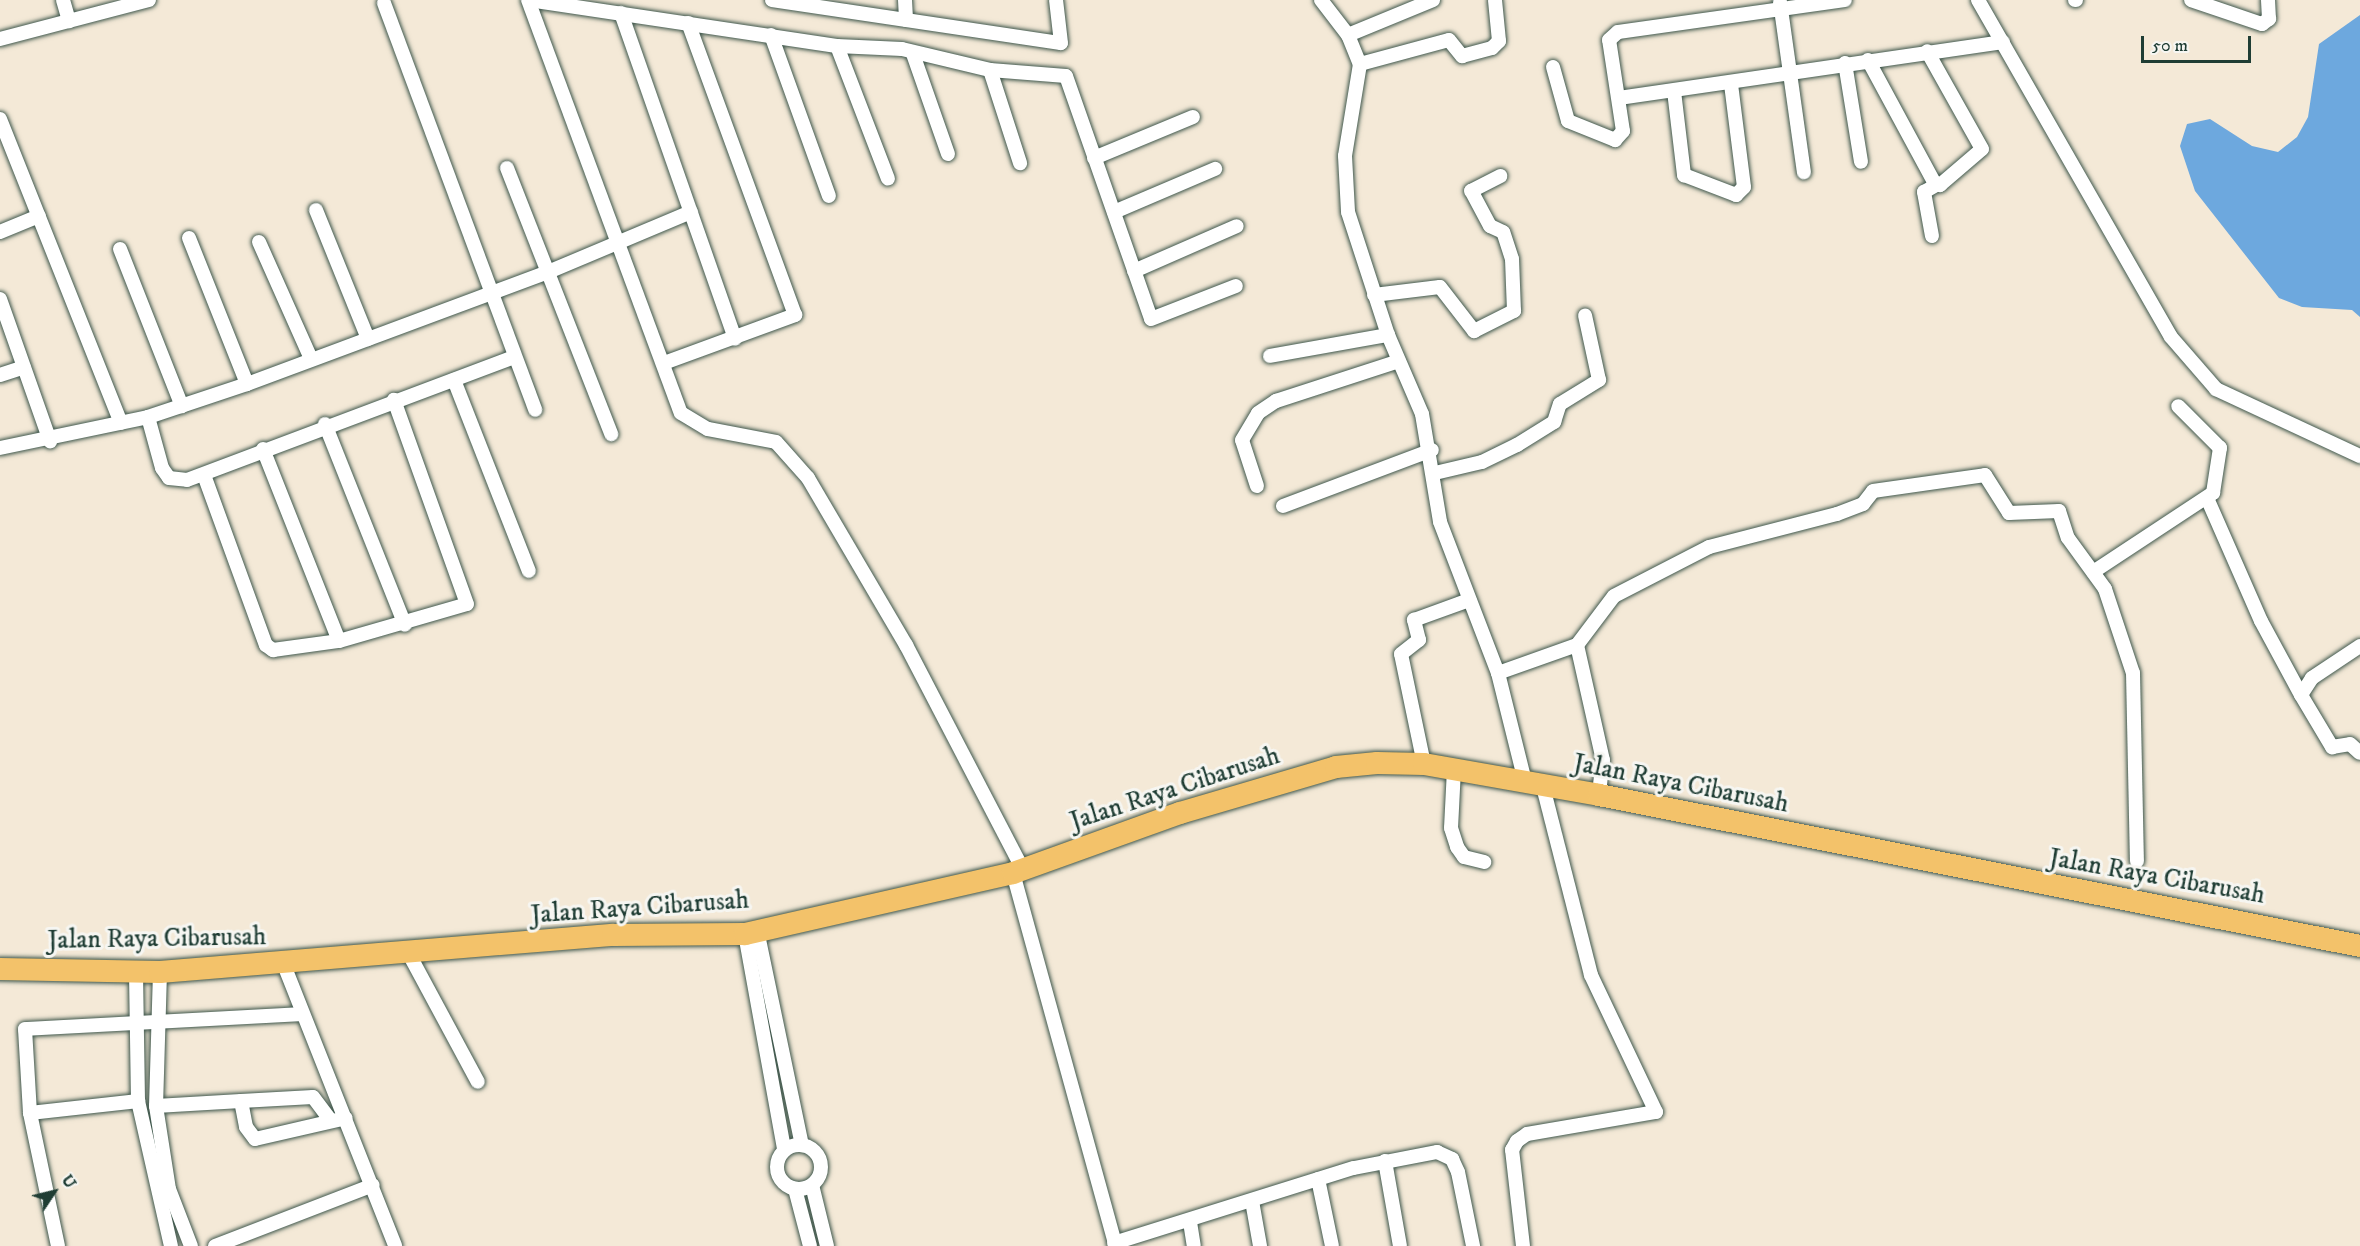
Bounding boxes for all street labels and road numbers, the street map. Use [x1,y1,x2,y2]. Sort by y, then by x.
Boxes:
street label: Jalan Raya Cibarusah [1066,740,1284,838]
street label: Jalan Raya Cibarusah [1571,748,1791,820]
street label: Jalan Raya Cibarusah [2047,843,2267,911]
street label: Jalan Raya Cibarusah [530,885,750,931]
street label: Jalan Raya Cibarusah [47,921,267,957]

